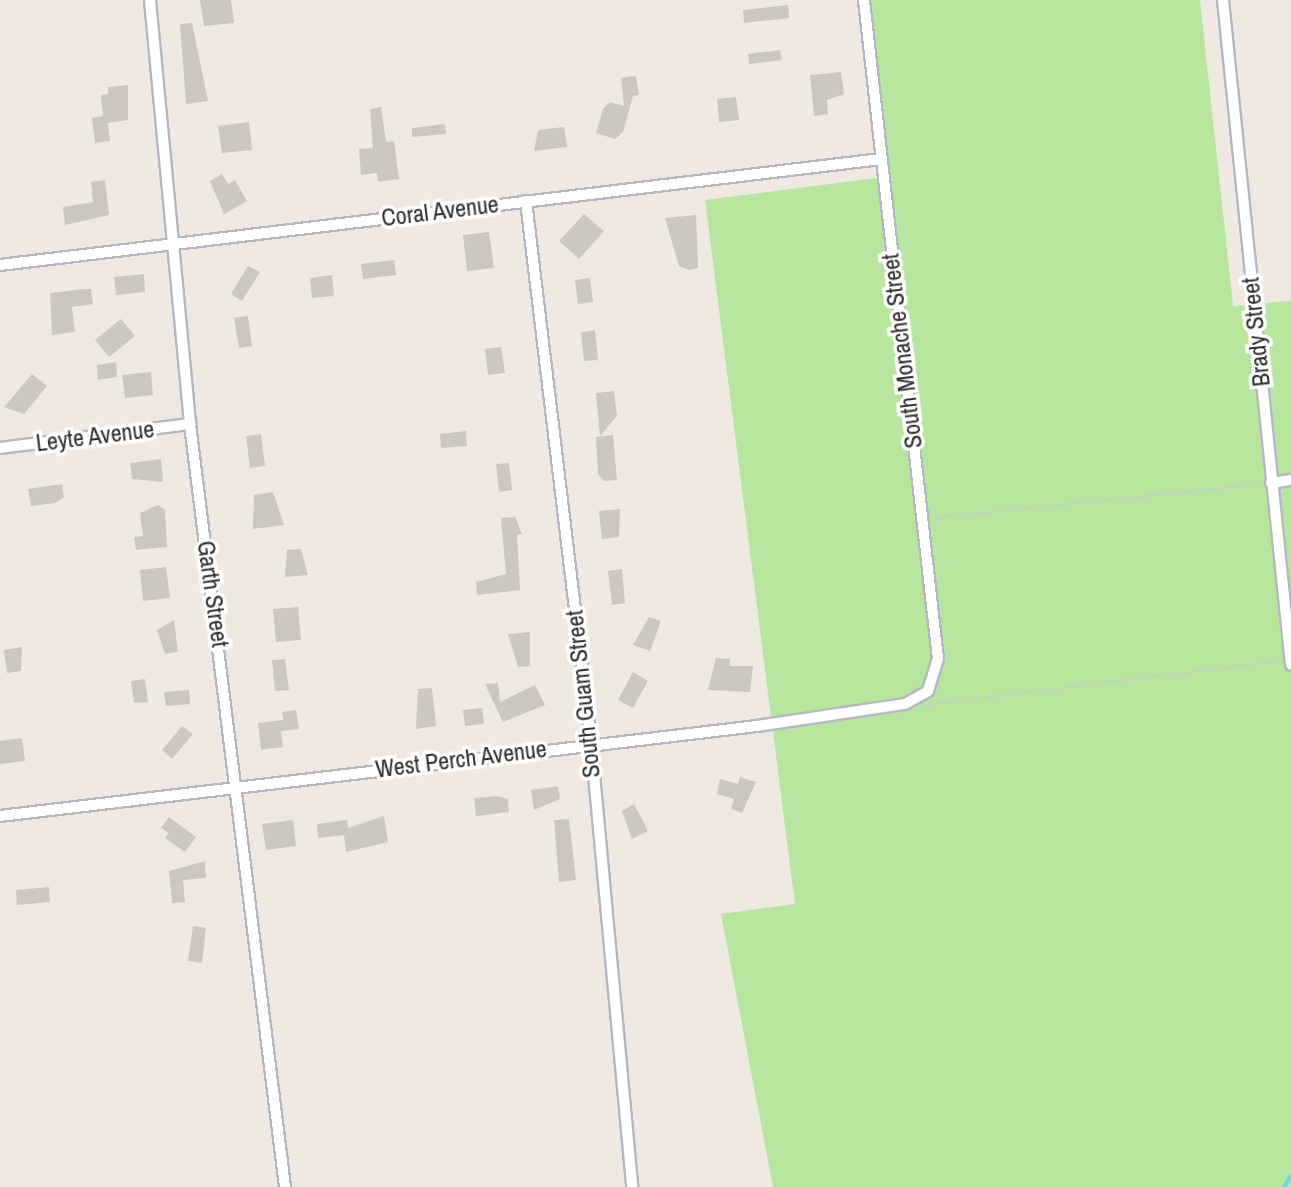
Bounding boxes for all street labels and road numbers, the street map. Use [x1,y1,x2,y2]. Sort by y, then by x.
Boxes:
street label: Coral Avenue [379,189,501,233]
street label: South Monache Street [876,252,928,450]
street label: Brady Street [1236,276,1276,388]
street label: Leyte Avenue [34,414,156,458]
street label: Garth Street [191,539,235,649]
street label: South Guam Street [560,609,606,779]
street label: West Perch Avenue [373,734,549,784]

